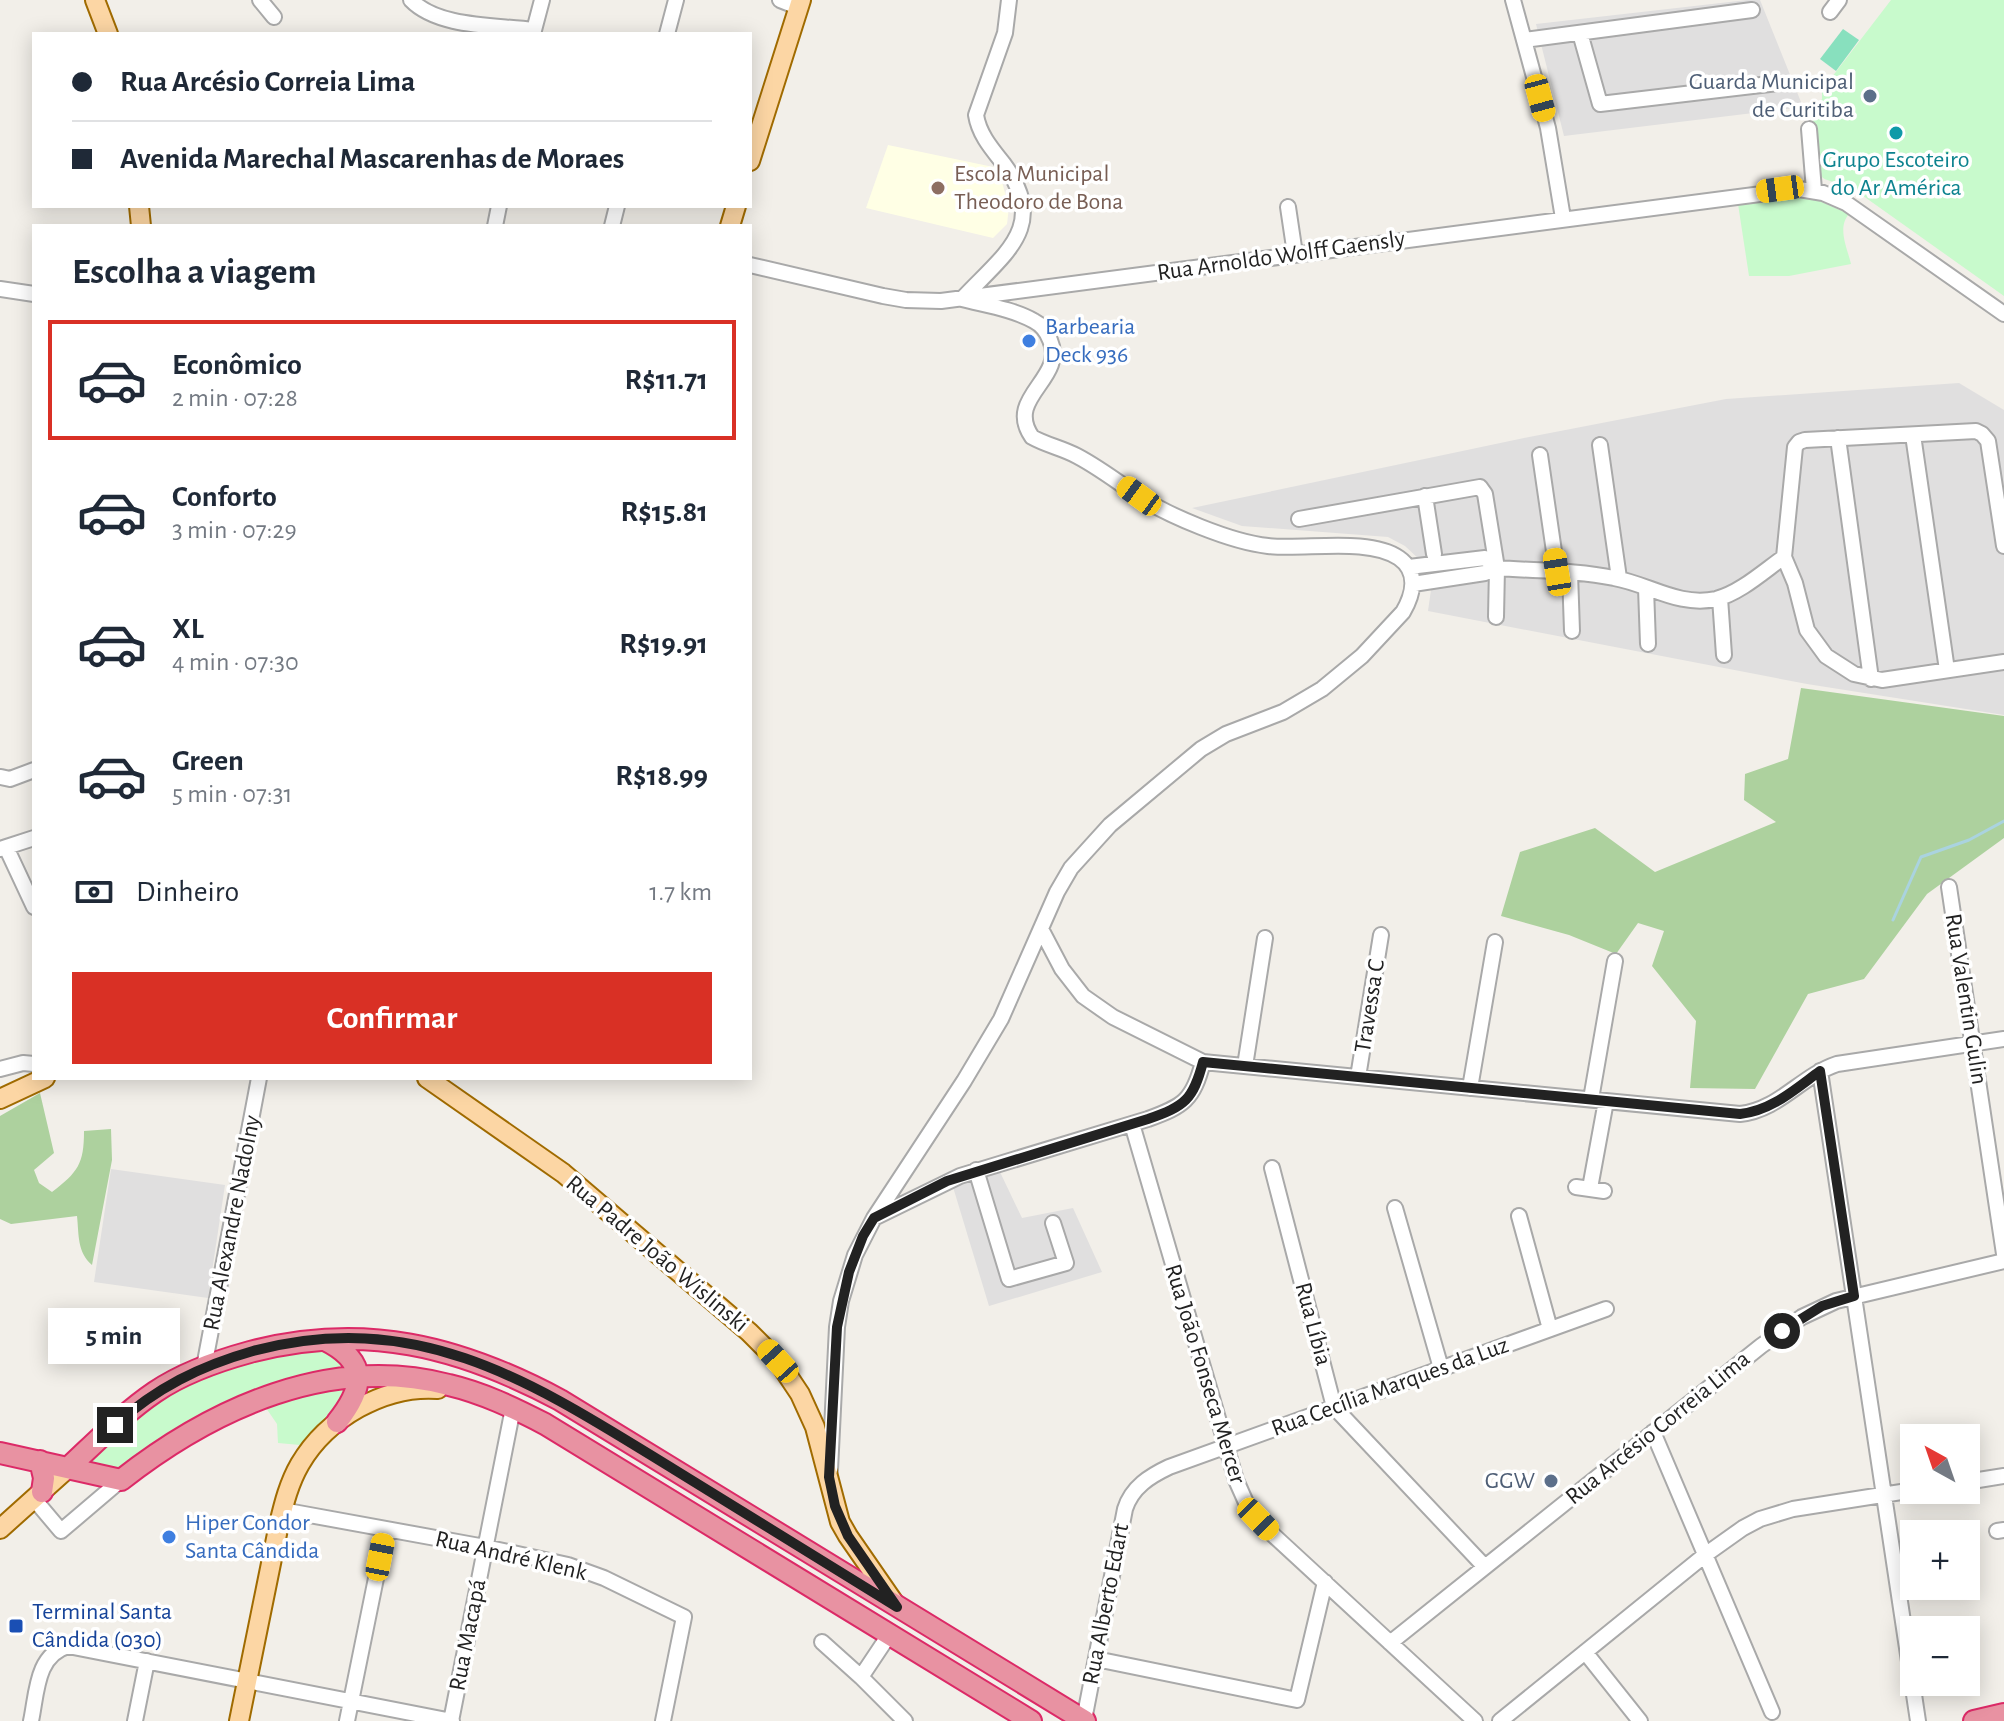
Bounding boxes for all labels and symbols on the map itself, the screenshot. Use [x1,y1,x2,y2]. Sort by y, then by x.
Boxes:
place label: Guarda Municipal de Curitiba [1689,70,1854,122]
car [1522,72,1558,124]
marker: Guarda Municipal de Curitiba [1861,87,1879,105]
marker: Grupo Escoteiro do Ar América [1887,124,1905,142]
place label: Grupo Escoteiro do Ar América [1822,148,1970,200]
place label: Escola Municipal Theodoro de Bona [954,162,1123,214]
car [1755,174,1805,204]
marker: Escola Municipal Theodoro de Bona [929,179,947,197]
street label: Rua Arnoldo Wolff Gaensly [1156,227,1406,285]
place label: Barbearia Deck 936 [1045,315,1135,367]
marker: Barbearia Deck 936 [1020,332,1038,350]
car [1113,472,1165,520]
car [1541,546,1573,598]
street label: Rua Valentin Gulin [1941,912,1991,1086]
street label: Travessa C [1351,957,1389,1055]
street label: Rua Alexandre Nadolny [199,1113,265,1333]
street label: Rua Padre João Wislinski [561,1171,753,1337]
street label: Rua João Fonseca Mercer [1160,1261,1250,1487]
street label: Rua Líbia [1290,1280,1336,1368]
callout: 5 min [49,1309,181,1365]
route start [1764,1313,1800,1349]
street label: Rua Cecília Marques da Luz [1268,1333,1512,1441]
car [753,1335,803,1387]
street label: Rua Arcésio Correia Lima [1561,1347,1755,1509]
route end [97,1407,133,1443]
north arrow [1900,1424,1980,1504]
place label: GGW [1485,1469,1536,1493]
marker: GGW [1542,1472,1560,1490]
car [1233,1493,1283,1545]
place label: Hiper Condor Santa Cândida [185,1511,319,1563]
street label: Rua Alberto Edart [1079,1521,1133,1687]
street label: Rua André Klenk [433,1527,589,1585]
marker: Hiper Condor Santa Cândida [160,1528,178,1546]
car [364,1531,396,1583]
street label: Rua Macapá [445,1577,491,1693]
place label: Terminal Santa Cândida (030) [32,1600,172,1652]
marker: Terminal Santa Cândida (030) [7,1617,25,1635]

